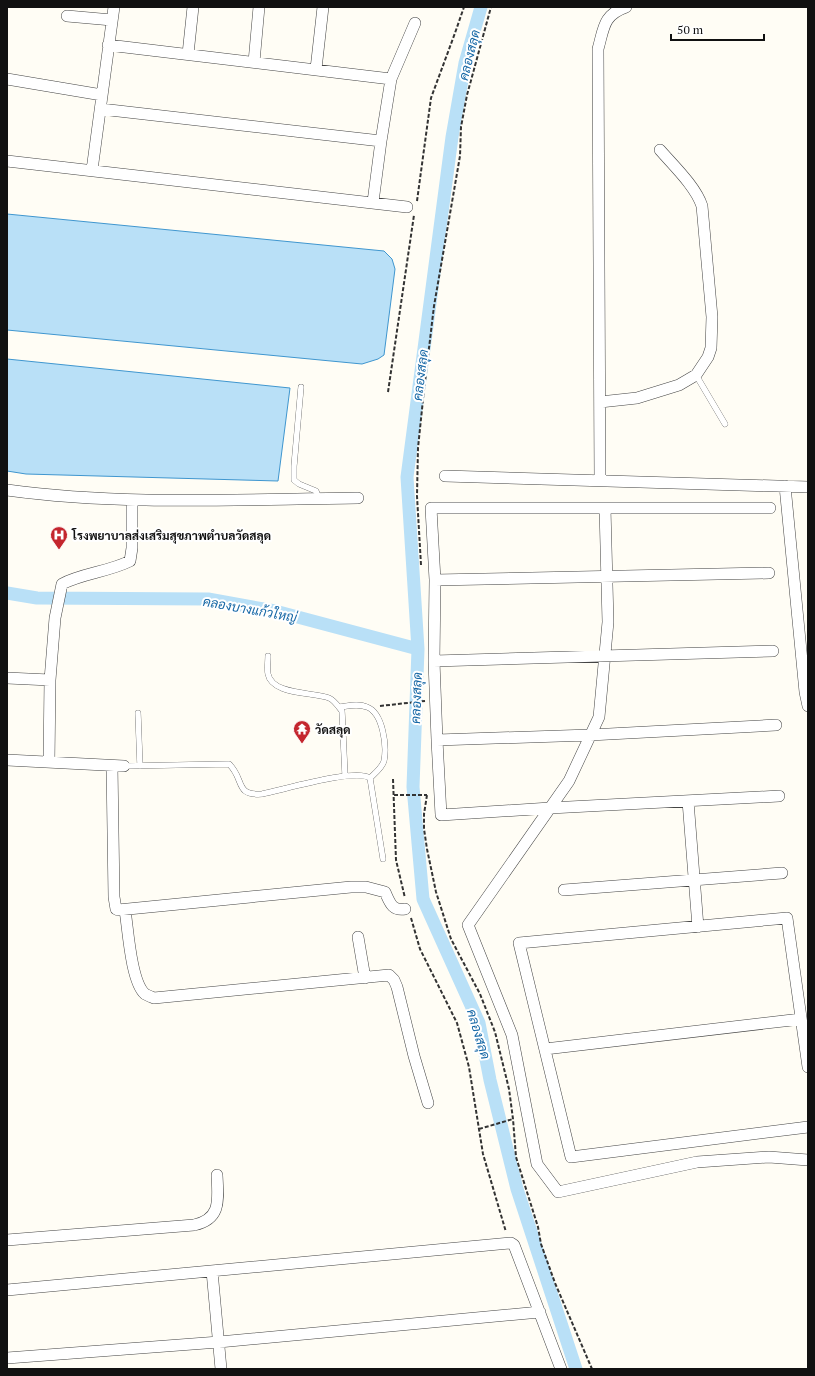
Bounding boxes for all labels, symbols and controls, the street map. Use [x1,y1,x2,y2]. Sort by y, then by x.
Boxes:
scale bar [671,16,764,42]
text: 50 m [677,22,704,37]
water label: คลองสลุด [454,27,485,83]
water label: คลองสลุด [408,348,433,402]
hospital icon: โรงพยาบาลส่งเสริมสุขภาพตำบลวัดสลุด [49,525,69,550]
place label: โรงพยาบาลส่งเสริมสุขภาพตำบลวัดสลุด [71,528,271,544]
water label: คลองบางแก้วใหญ่ [202,592,299,626]
water label: คลองสลุด [406,672,427,724]
temple icon: วัดสลุด [292,719,312,744]
place label: วัดสลุด [315,722,351,738]
water label: คลองสลุด [462,1007,495,1062]

